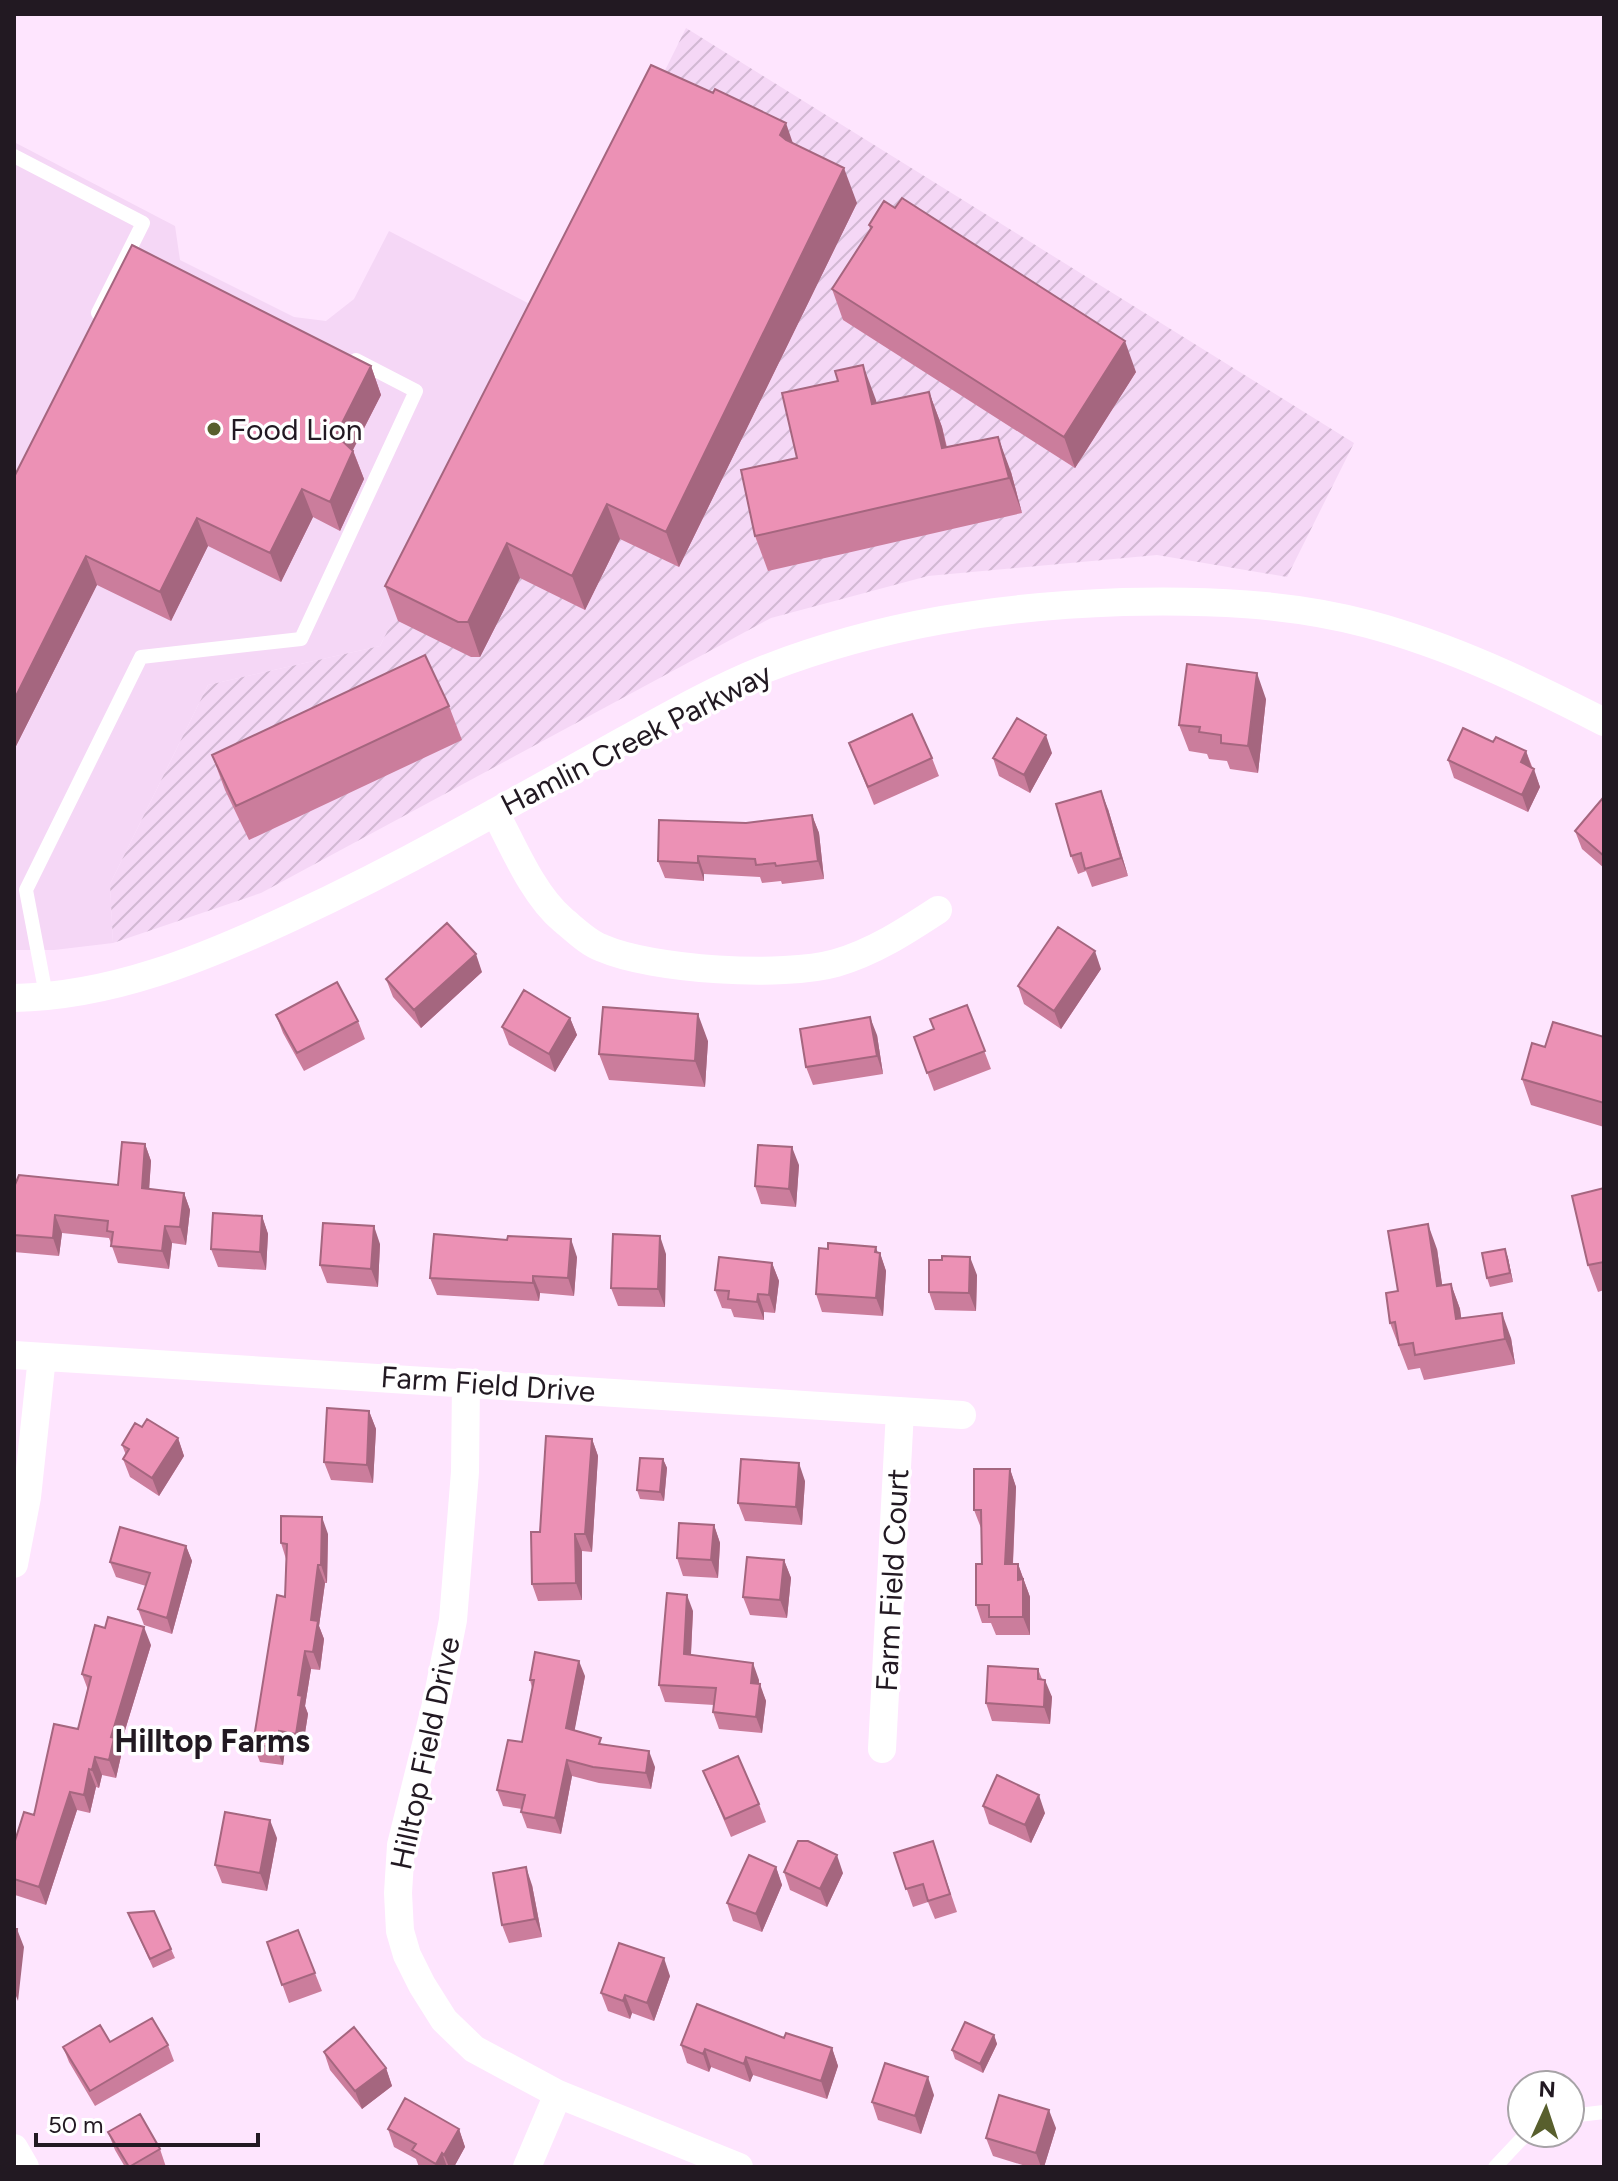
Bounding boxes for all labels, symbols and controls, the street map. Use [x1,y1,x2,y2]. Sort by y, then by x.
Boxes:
place label: Food Lion [230,411,363,448]
marker: Food Lion [205,420,223,438]
street label: Hamlin Creek Parkway [495,655,778,823]
street label: Farm Field Drive [379,1358,597,1410]
street label: Farm Field Court [868,1468,916,1692]
street label: Hilltop Field Drive [382,1633,468,1873]
district label: Hilltop Farms [114,1722,310,1760]
north arrow [1506,2069,1586,2149]
text: N [1538,2076,1556,2103]
scale bar [36,2097,258,2147]
text: 50 m [48,2110,104,2139]

